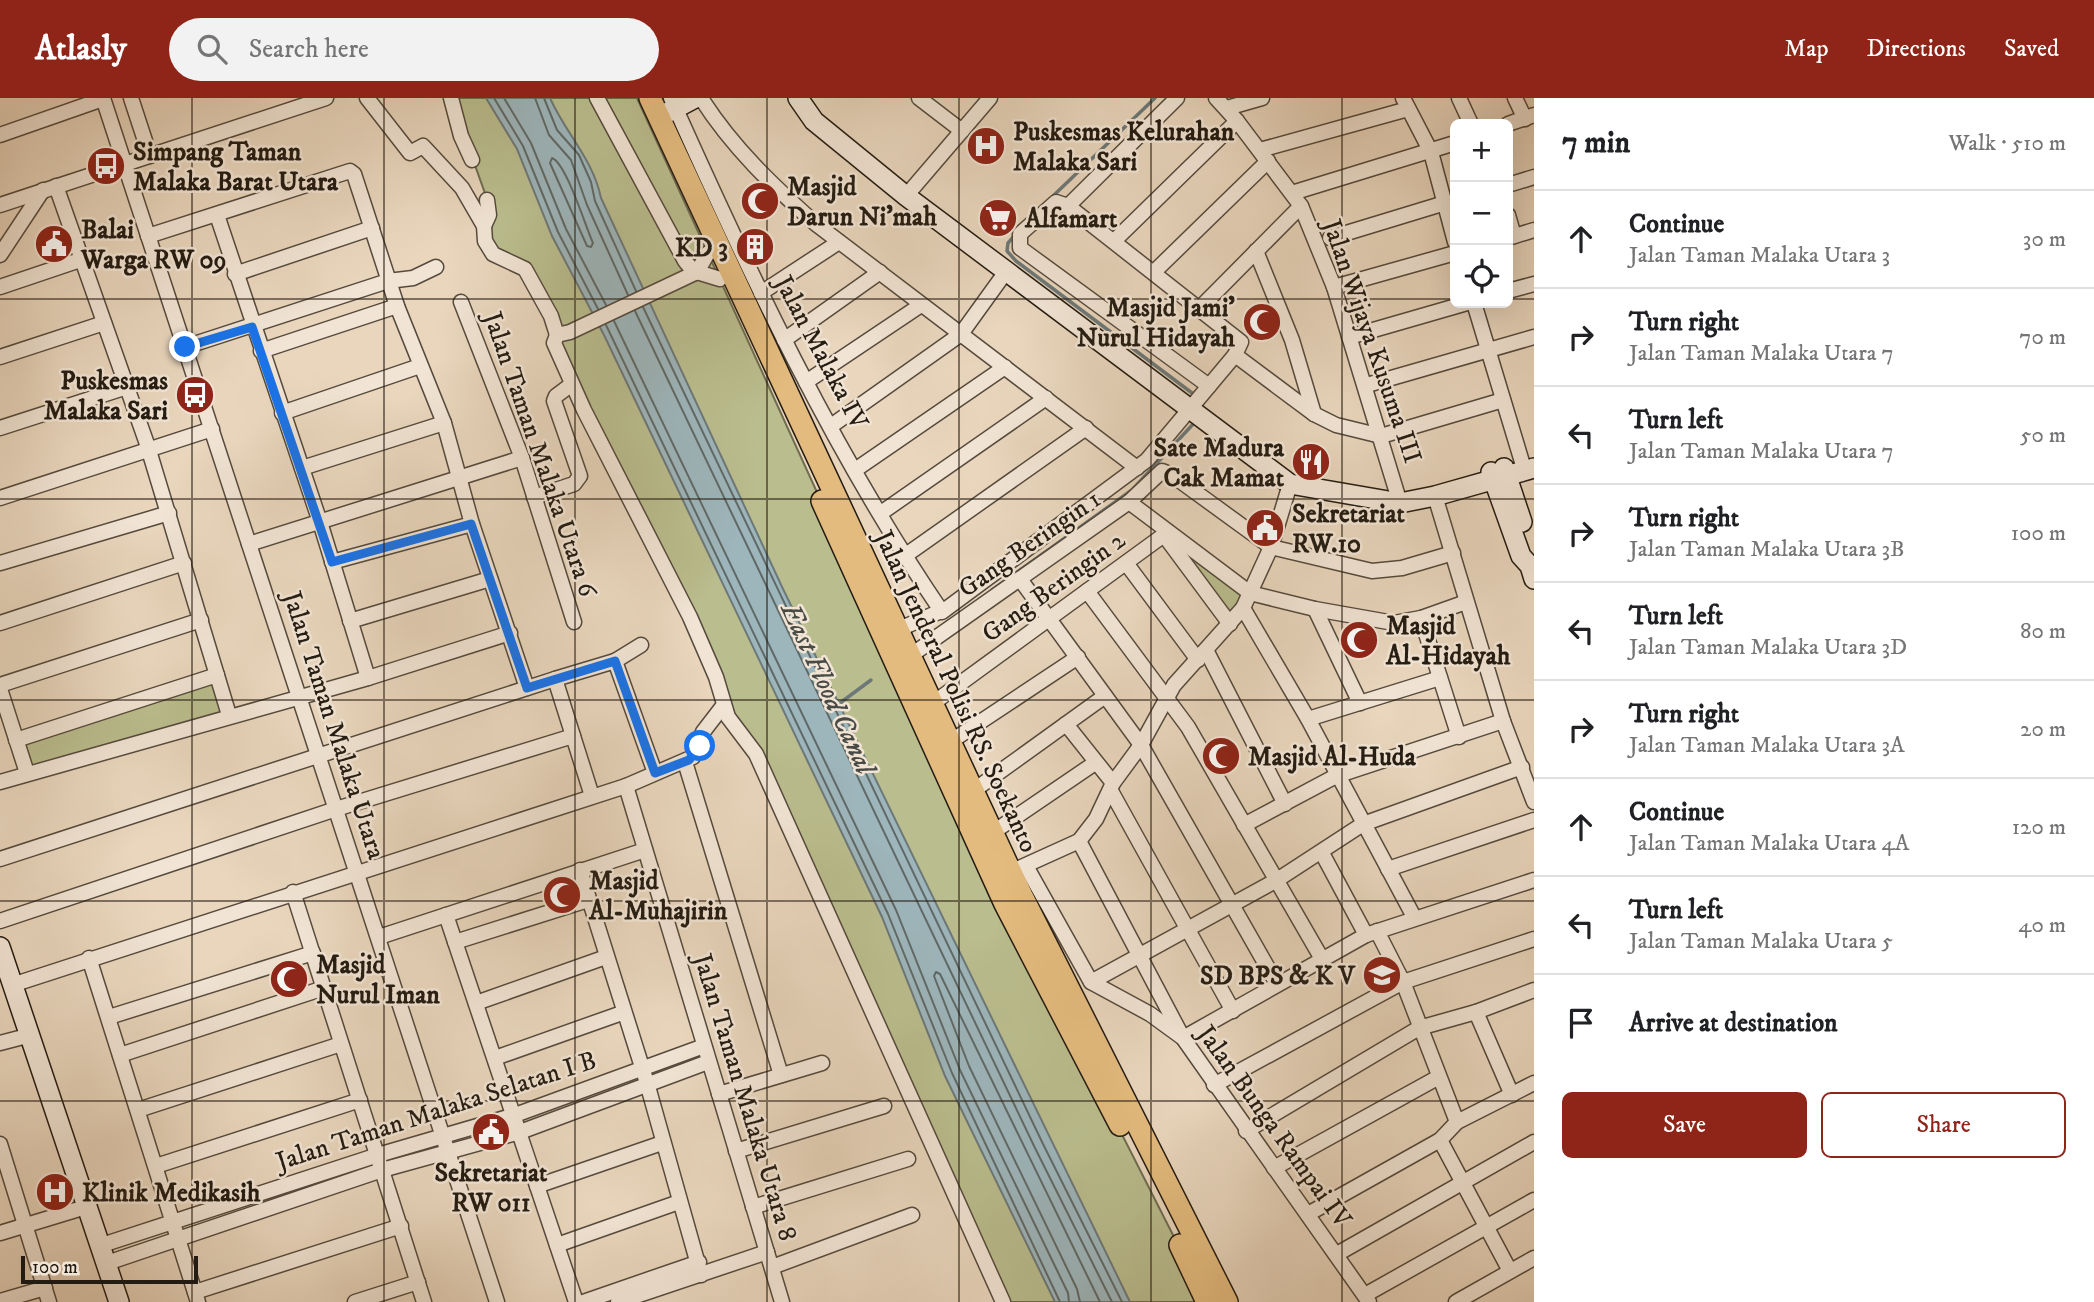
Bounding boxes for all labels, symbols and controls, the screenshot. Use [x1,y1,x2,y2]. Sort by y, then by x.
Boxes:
search box [169,18,659,81]
text: Atlasly [35,29,127,70]
icon: search [193,30,231,68]
text: Search here [249,33,369,66]
text: Map [1784,34,1829,64]
text: Directions [1867,34,1966,64]
text: Saved [2004,34,2059,64]
place label: Puskesmas Kelurahan Malaka Sari [1013,116,1235,179]
map controls [1450,119,1513,308]
button: + [1450,119,1513,182]
hospital icon: Puskesmas Kelurahan Malaka Sari [965,125,1007,167]
text: 7 min [1562,125,1630,162]
text: Walk · 510 m [1948,129,2066,158]
place label: Simpang Taman Malaka Barat Utara [133,136,339,199]
bus stop icon: Simpang Taman Malaka Barat Utara [85,145,127,187]
place label: Masjid Darun Ni'mah [787,171,937,234]
mosque icon: Masjid Darun Ni'mah [739,180,781,222]
button: − [1450,182,1513,245]
supermarket icon: Alfamart [977,197,1019,239]
place label: Alfamart [1024,203,1118,236]
text: Continue [1629,208,1724,241]
street label: Jalan Wijaya Kusuma III [1314,213,1429,468]
place label: Balai Warga RW 09 [80,214,226,277]
icon: ahead [1562,220,1600,258]
public building icon: Balai Warga RW 09 [33,223,75,265]
text: 30 m [2023,225,2066,254]
building icon: KD 3 [734,226,776,268]
place label: KD 3 [675,232,728,265]
text: Jalan Taman Malaka Utara 3 [1629,241,1890,270]
button: locate [1450,245,1513,308]
street label: Jalan Malaka IV [765,268,875,436]
place label: Masjid Jami' Nurul Hidayah [1077,292,1235,355]
mosque icon: Masjid Jami' Nurul Hidayah [1241,301,1283,343]
street label: Jalan Taman Malaka Utara 6 [475,306,604,603]
text: Turn right [1629,306,1739,339]
icon: right [1562,318,1600,356]
text: 70 m [2019,323,2066,352]
route end [169,331,200,362]
text: Jalan Taman Malaka Utara 7 [1629,339,1894,368]
place label: Puskesmas Malaka Sari [44,365,168,428]
bus stop icon: Puskesmas Malaka Sari [174,374,216,416]
text: Turn left [1629,404,1723,437]
icon: left [1562,416,1600,454]
text: 50 m [2020,421,2066,450]
place label: Sate Madura Cak Mamat [1154,432,1285,495]
text: Jalan Taman Malaka Utara 7 [1629,437,1894,466]
restaurant icon: Sate Madura Cak Mamat [1290,441,1332,483]
street label: Gang Beringin 1 [952,483,1107,605]
place label: Sekretariat RW.10 [1292,498,1406,561]
text: Turn right [1629,502,1739,535]
public building icon: Sekretariat RW.10 [1244,507,1286,549]
icon: right [1562,514,1600,552]
text: 100 m [2011,519,2066,548]
street label: Jalan Jenderal Polisi RS. Soekanto [866,524,1045,858]
street label: Gang Beringin 2 [976,524,1132,650]
text: Jalan Taman Malaka Utara 3B [1629,535,1905,564]
street label: Jalan Taman Malaka Utara [274,585,393,864]
water label: East Flood Canal [772,595,884,782]
text: Turn left [1629,600,1723,633]
place label: Masjid Al-Hidayah [1385,610,1511,673]
icon: left [1562,612,1600,650]
text: 80 m [2020,617,2066,646]
mosque icon: Masjid Al-Hidayah [1338,619,1380,661]
text: Jalan Taman Malaka Utara 3D [1629,633,1907,662]
text: Turn right [1629,698,1739,731]
icon: right [1562,710,1600,748]
text: 20 m [2020,715,2066,744]
route start [684,730,715,761]
text: Jalan Taman Malaka Utara 3A [1629,731,1905,760]
mosque icon: Masjid Al-Huda [1200,735,1242,777]
place label: Masjid Al-Huda [1248,741,1417,774]
text: Continue [1629,796,1724,829]
icon: ahead [1562,808,1600,846]
text: 120 m [2012,813,2066,842]
text: Jalan Taman Malaka Utara 4A [1629,829,1909,858]
place label: Masjid Al-Muhajirin [588,865,728,928]
mosque icon: Masjid Al-Muhajirin [541,874,583,916]
text: Turn left [1629,894,1723,927]
icon: left [1562,906,1600,944]
text: 40 m [2018,911,2066,940]
text: Jalan Taman Malaka Utara 5 [1629,927,1893,956]
street label: Jalan Taman Malaka Utara 8 [685,948,804,1245]
place label: Masjid Nurul Iman [316,949,440,1012]
school or university icon: SD BPS & K V [1361,954,1403,996]
mosque icon: Masjid Nurul Iman [268,958,310,1000]
place label: SD BPS & K V [1200,960,1357,993]
icon: arrive [1562,1004,1600,1042]
text: Arrive at destination [1629,1007,1838,1040]
street label: Jalan Bunga Rampai IV [1188,1018,1359,1235]
street label: Jalan Taman Malaka Selatan I B [270,1044,601,1179]
button: Save [1562,1092,1807,1158]
button: Share [1821,1092,2066,1158]
public building icon: Sekretariat RW 011 [470,1111,512,1153]
place label: Sekretariat RW 011 [435,1157,548,1220]
hospital icon: Klinik Medikasih [34,1171,76,1213]
place label: Klinik Medikasih [82,1177,261,1210]
scale bar [21,1253,198,1285]
text: 100 m [32,1256,78,1279]

